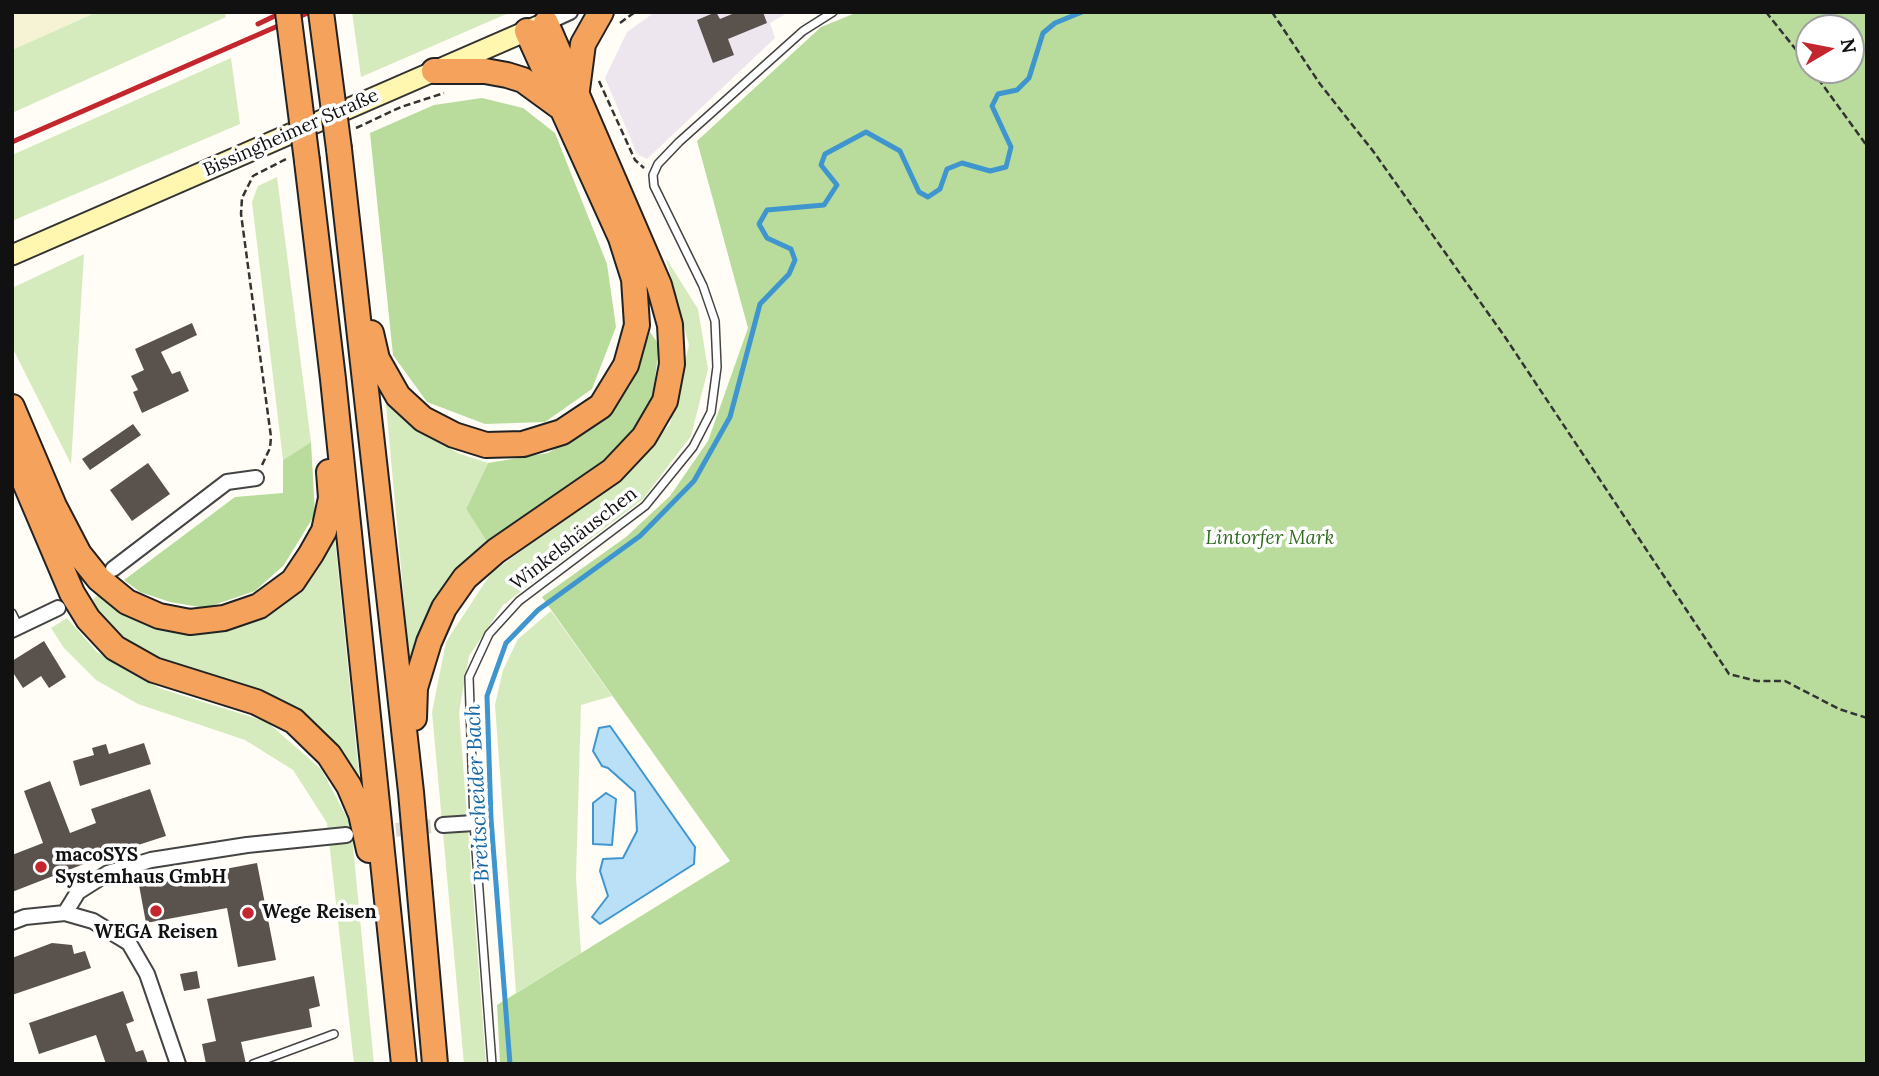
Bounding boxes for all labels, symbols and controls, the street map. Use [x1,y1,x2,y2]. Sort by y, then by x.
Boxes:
north arrow [1795,14,1865,84]
text: N [1836,36,1862,55]
street label: Bissingheimer Straße [200,84,382,182]
street label: Winkelshäuschen [506,483,642,595]
park label: Lintorfer Mark [1206,528,1334,550]
water label: Breitscheider Bach [461,704,495,882]
place label: macoSYS Systemhaus GmbH [55,845,227,889]
marker: macoSYS Systemhaus GmbH [33,859,49,875]
place label: Wege Reisen [262,902,377,924]
marker: WEGA Reisen [148,903,164,919]
marker: Wege Reisen [240,905,256,921]
place label: WEGA Reisen [94,922,218,944]

